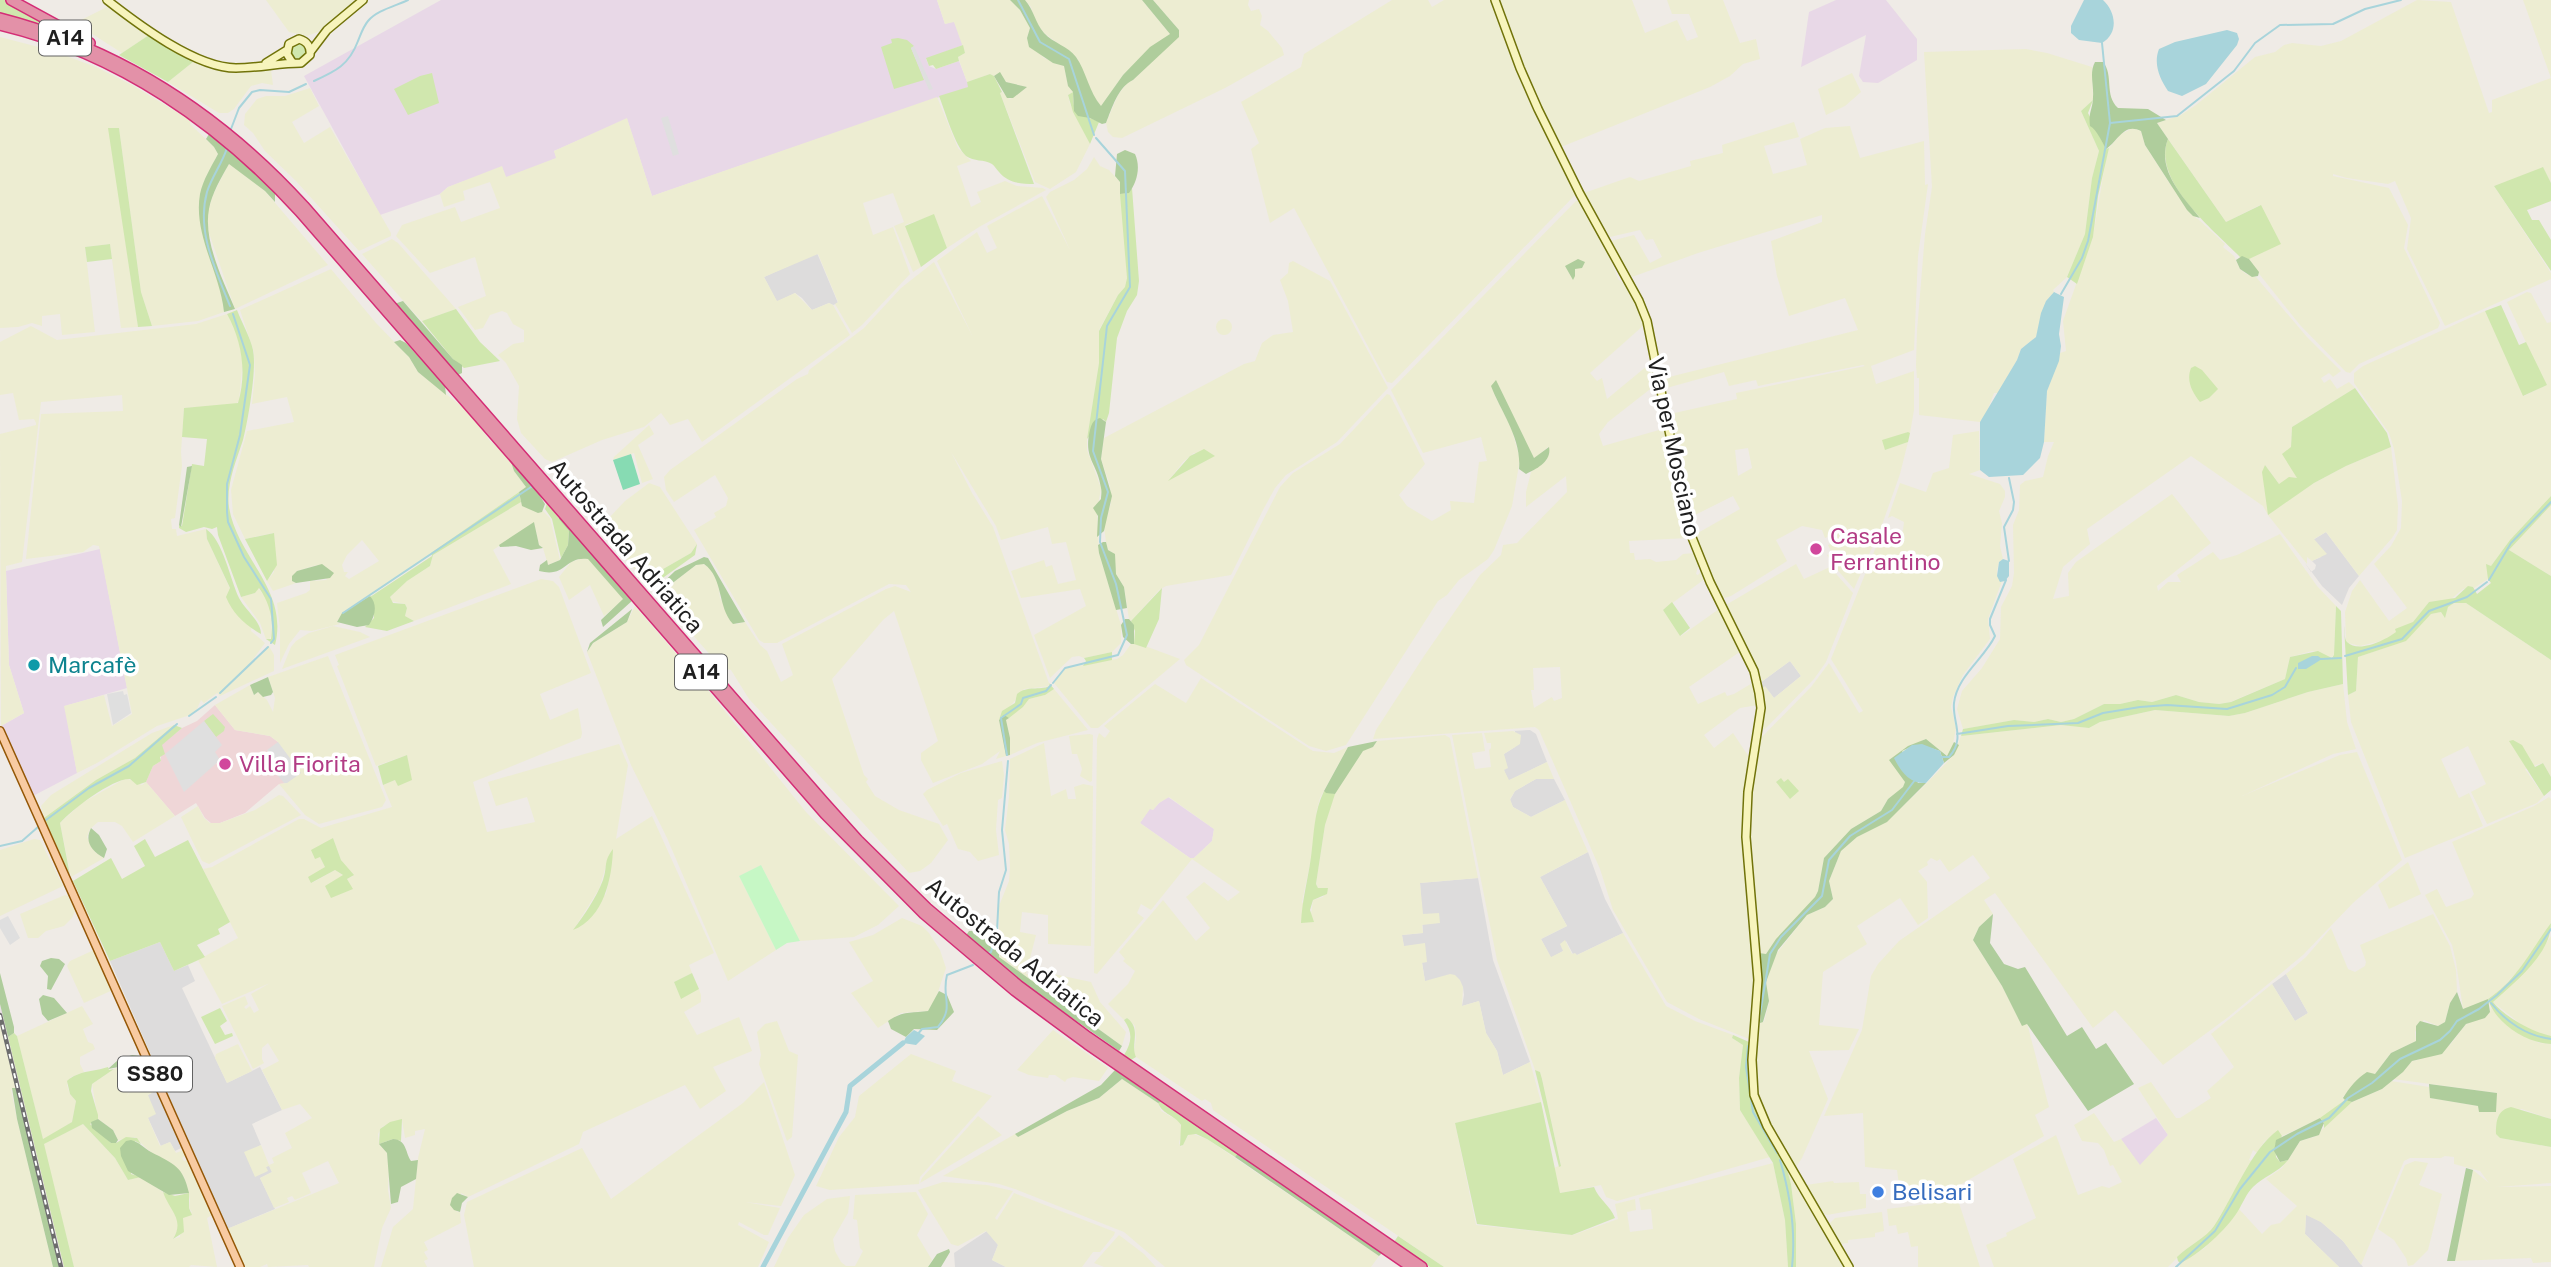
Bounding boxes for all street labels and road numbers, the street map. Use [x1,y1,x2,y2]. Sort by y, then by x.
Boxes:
road number: A14 [39,20,91,56]
street label: Via per Mosciano [1642,355,1707,539]
street label: Autostrada Adriatica [544,453,709,638]
road number: A14 [675,654,727,690]
street label: Autostrada Adriatica [921,872,1110,1032]
road number: SS80 [118,1056,192,1092]

